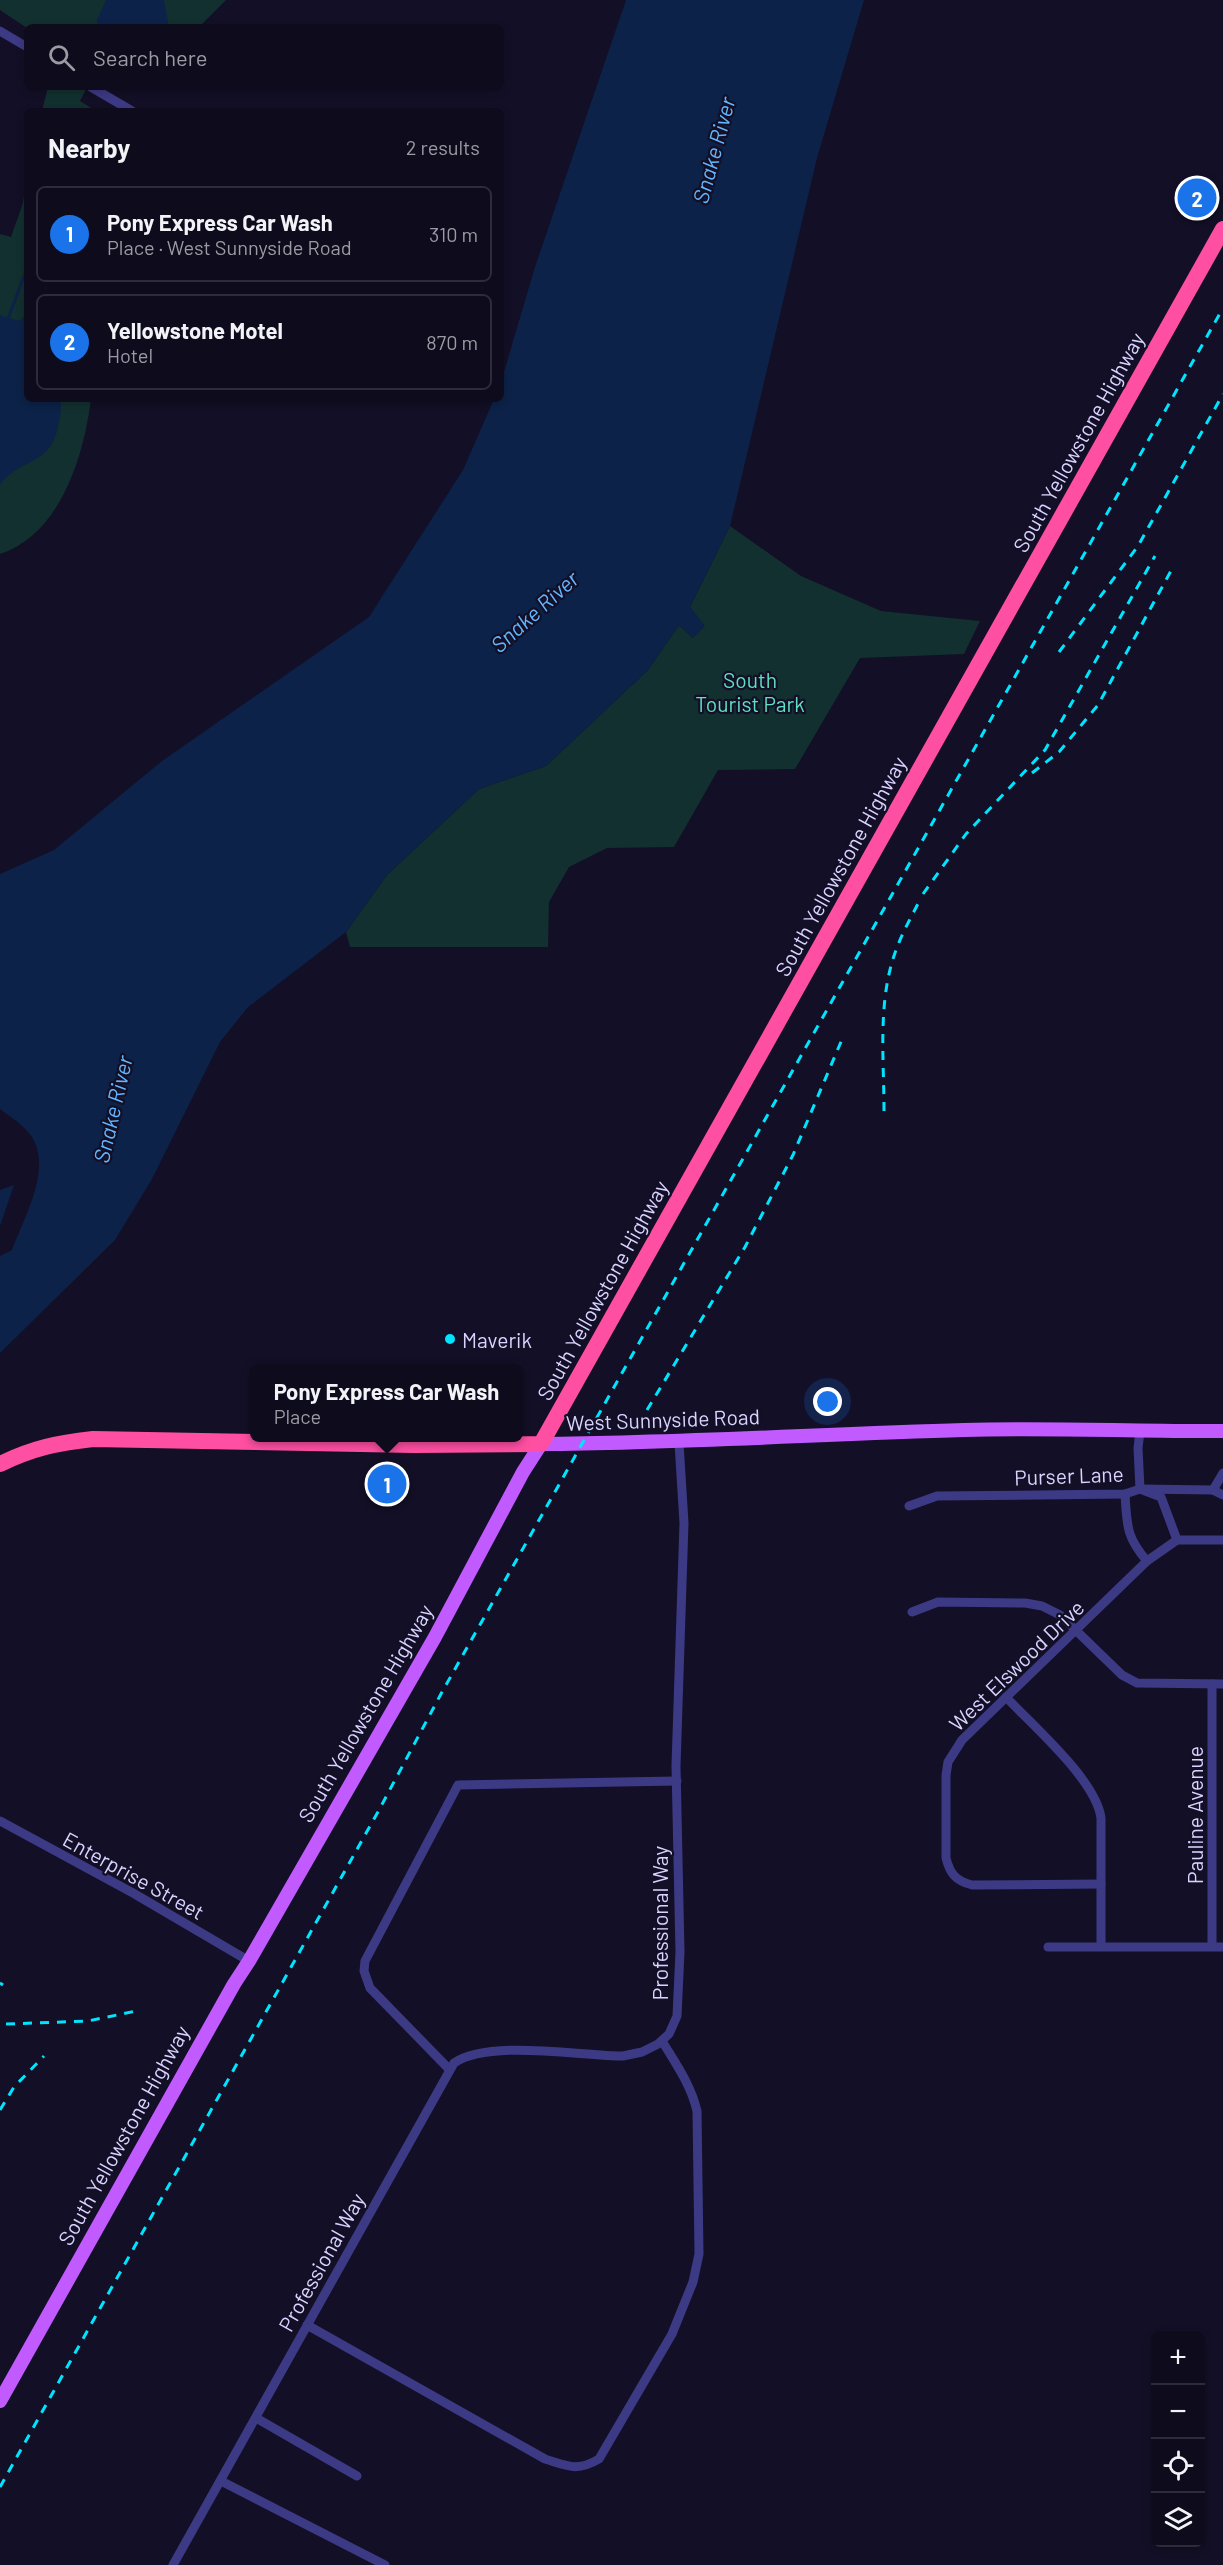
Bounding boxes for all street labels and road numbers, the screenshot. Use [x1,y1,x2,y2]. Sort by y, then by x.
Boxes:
street label: South Yellowstone Highway [1007,328,1149,556]
street label: South Yellowstone Highway [769,752,911,980]
street label: South Yellowstone Highway [531,1176,673,1404]
street label: West Sunnyside Road [566,1403,760,1435]
street label: Purser Lane [1014,1461,1124,1489]
street label: West Elswood Drive [943,1594,1089,1736]
street label: South Yellowstone Highway [292,1599,438,1826]
street label: Pauline Avenue [1182,1746,1207,1884]
street label: Enterprise Street [59,1826,209,1924]
street label: Professional Way [647,1846,672,2000]
street label: South Yellowstone Highway [52,2021,194,2249]
street label: Professional Way [273,2188,369,2336]

